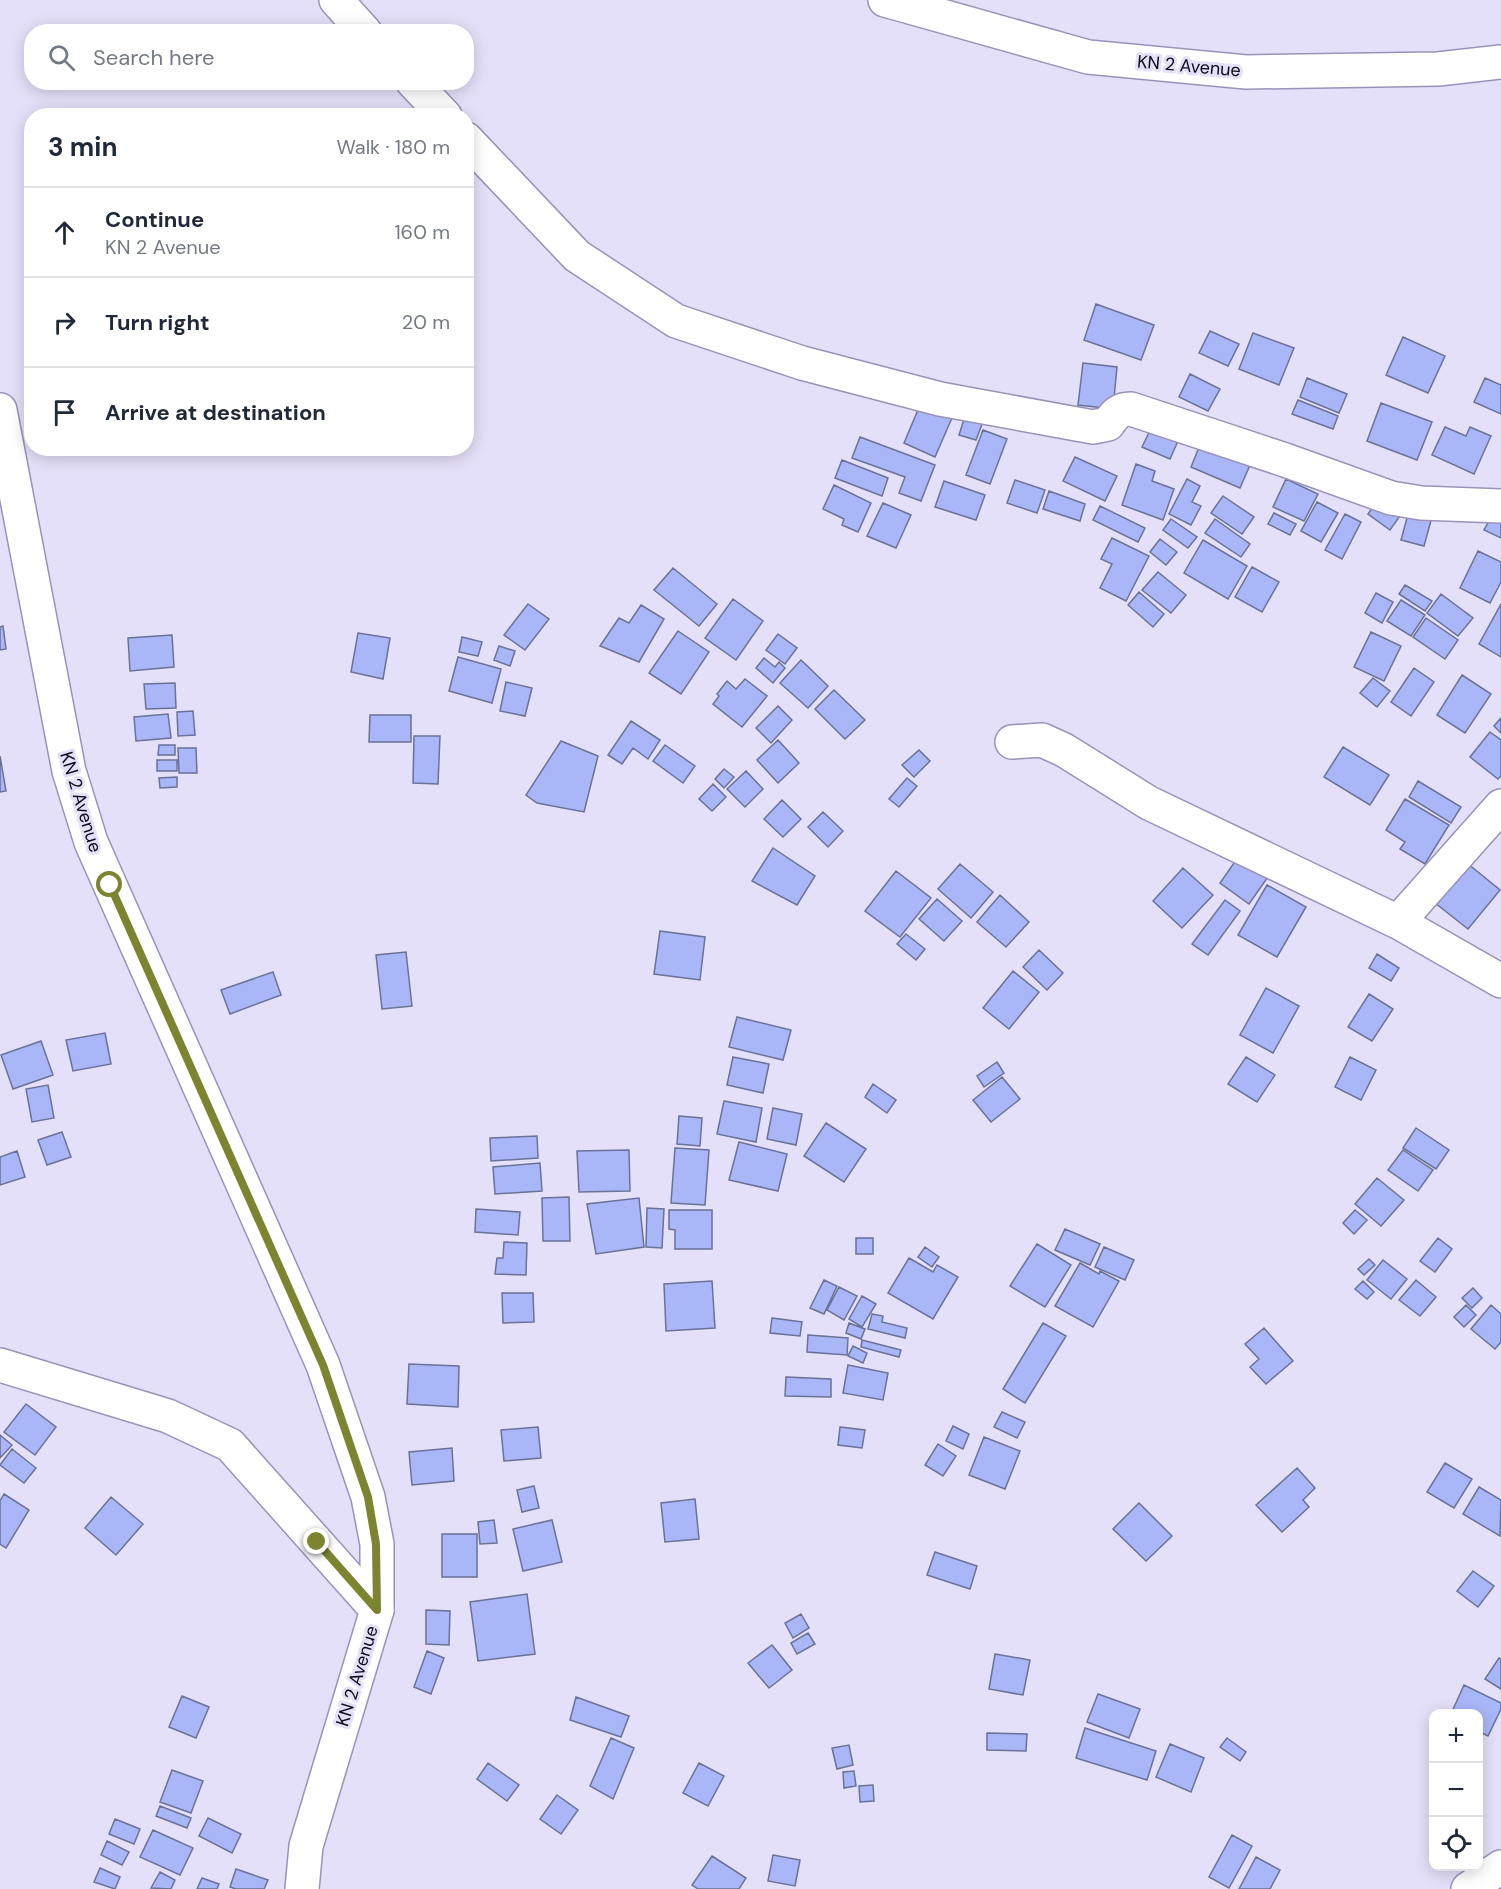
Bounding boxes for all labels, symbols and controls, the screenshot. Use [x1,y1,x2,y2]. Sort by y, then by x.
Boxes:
search box [24,24,474,90]
icon: search [45,41,78,74]
text: Search here [93,43,214,72]
street label: KN 2 Avenue [1136,50,1242,82]
text: 3 min [48,130,117,164]
text: Walk · 180 m [336,134,450,160]
text: Continue [105,205,204,234]
icon: ahead [48,216,81,249]
text: 160 m [394,219,450,245]
text: KN 2 Avenue [105,234,221,260]
icon: right [48,306,81,339]
text: Turn right [105,308,210,337]
text: 20 m [402,309,450,335]
icon: arrive [48,396,81,429]
text: Arrive at destination [105,398,326,427]
street label: KN 2 Avenue [54,749,108,855]
route start [96,871,122,897]
route end [303,1528,329,1554]
street label: KN 2 Avenue [330,1623,384,1729]
map controls [1429,1709,1483,1871]
button: + [1429,1709,1483,1763]
button: − [1429,1763,1483,1817]
button: locate [1429,1817,1483,1871]

